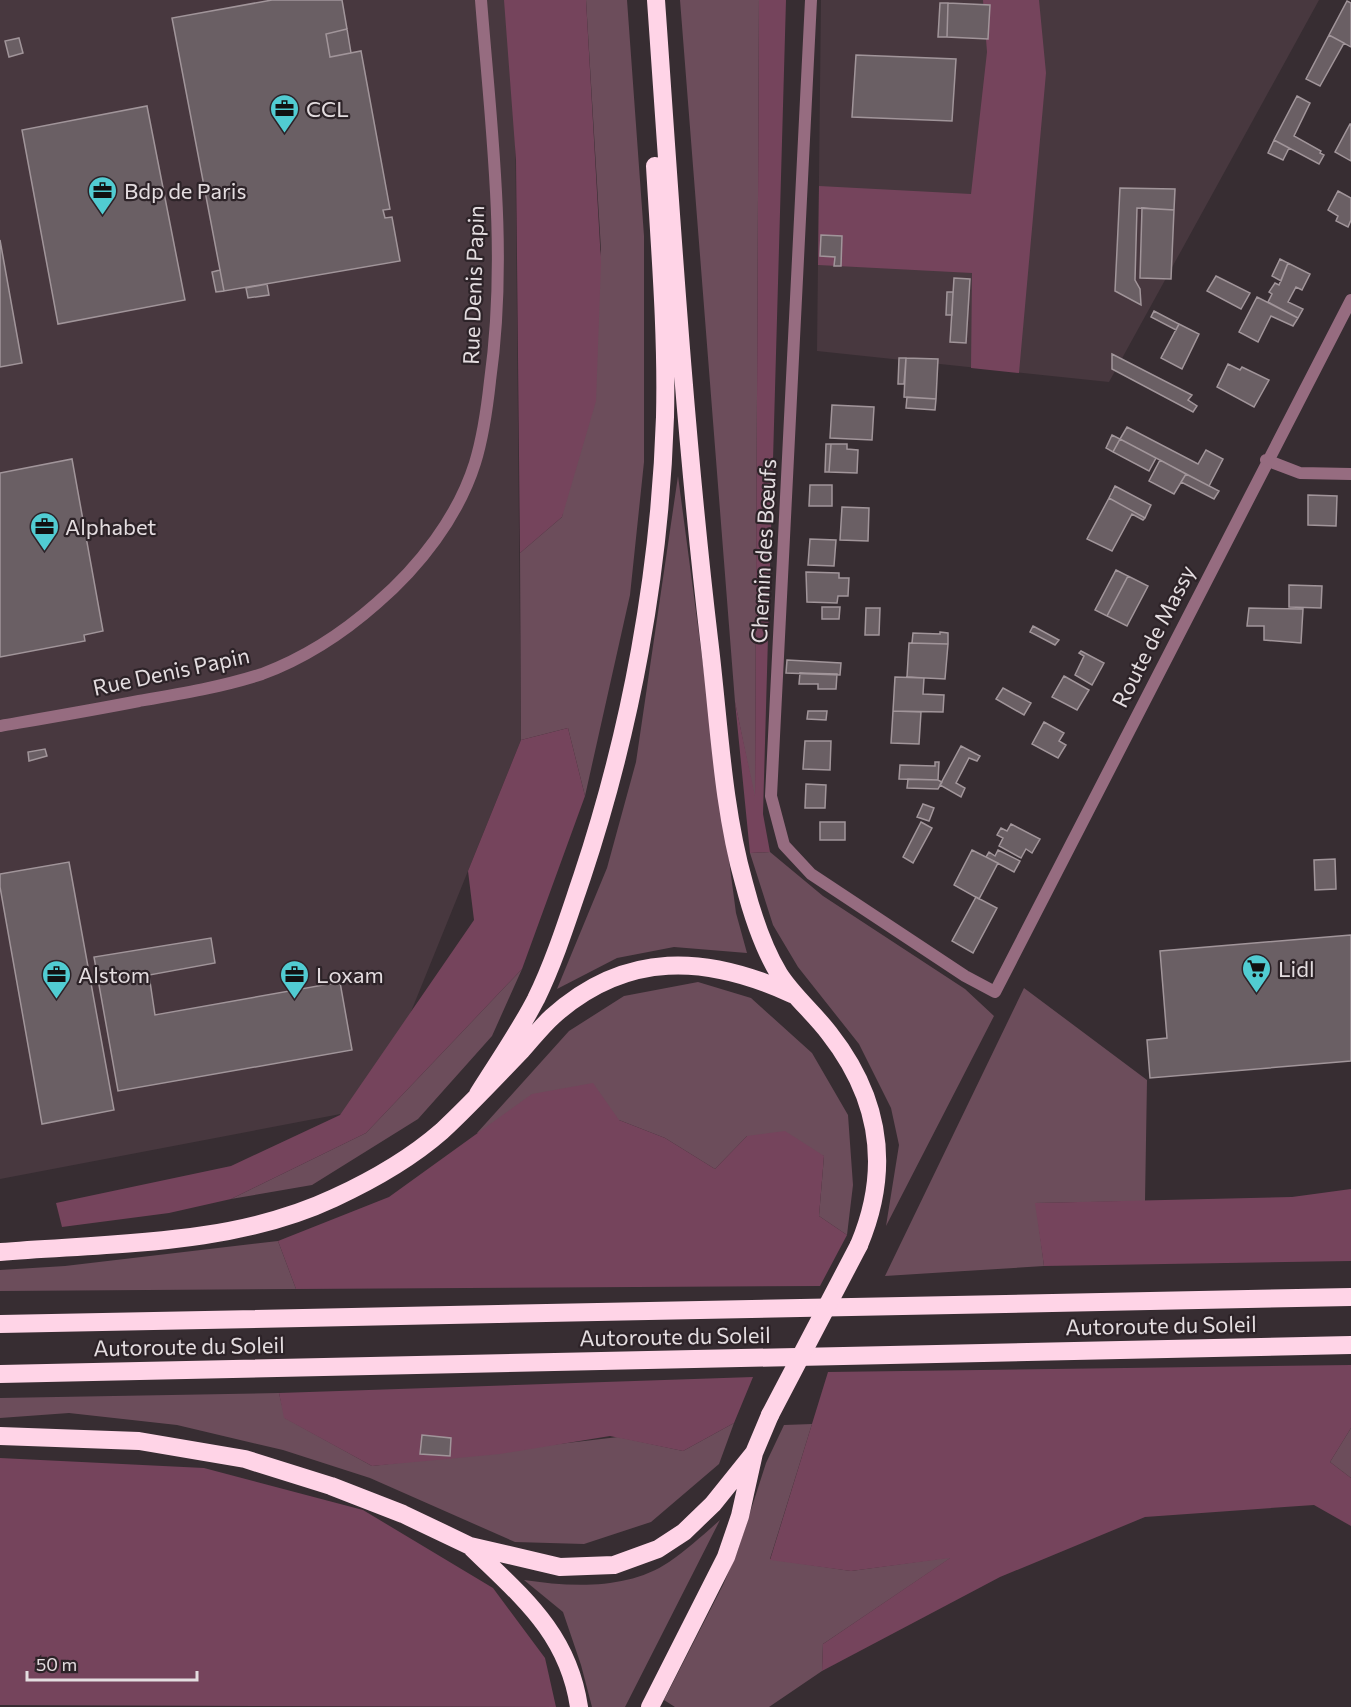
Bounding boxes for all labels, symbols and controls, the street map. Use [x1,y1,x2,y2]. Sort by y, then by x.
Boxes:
office icon: CCL [269,92,301,134]
place label: CCL [306,95,349,122]
office icon: Bdp de Paris [87,174,119,216]
place label: Bdp de Paris [124,177,246,204]
street label: Rue Denis Papin [457,205,489,365]
street label: Chemin des Bœufs [745,458,781,644]
office icon: Alphabet [28,510,60,552]
place label: Alphabet [65,513,156,540]
street label: Route de Massy [1106,560,1200,712]
street label: Rue Denis Papin [90,641,252,701]
supermarket icon: Lidl [1241,952,1273,994]
place label: Lidl [1278,955,1315,982]
office icon: Alstom [41,958,73,1000]
office icon: Loxam [279,958,311,1000]
place label: Alstom [78,961,150,988]
place label: Loxam [316,961,384,988]
street label: Autoroute du Soleil [1065,1310,1257,1340]
street label: Autoroute du Soleil [579,1321,771,1351]
street label: Autoroute du Soleil [93,1331,285,1361]
scale bar [27,1644,196,1682]
text: 50 m [36,1653,77,1675]

